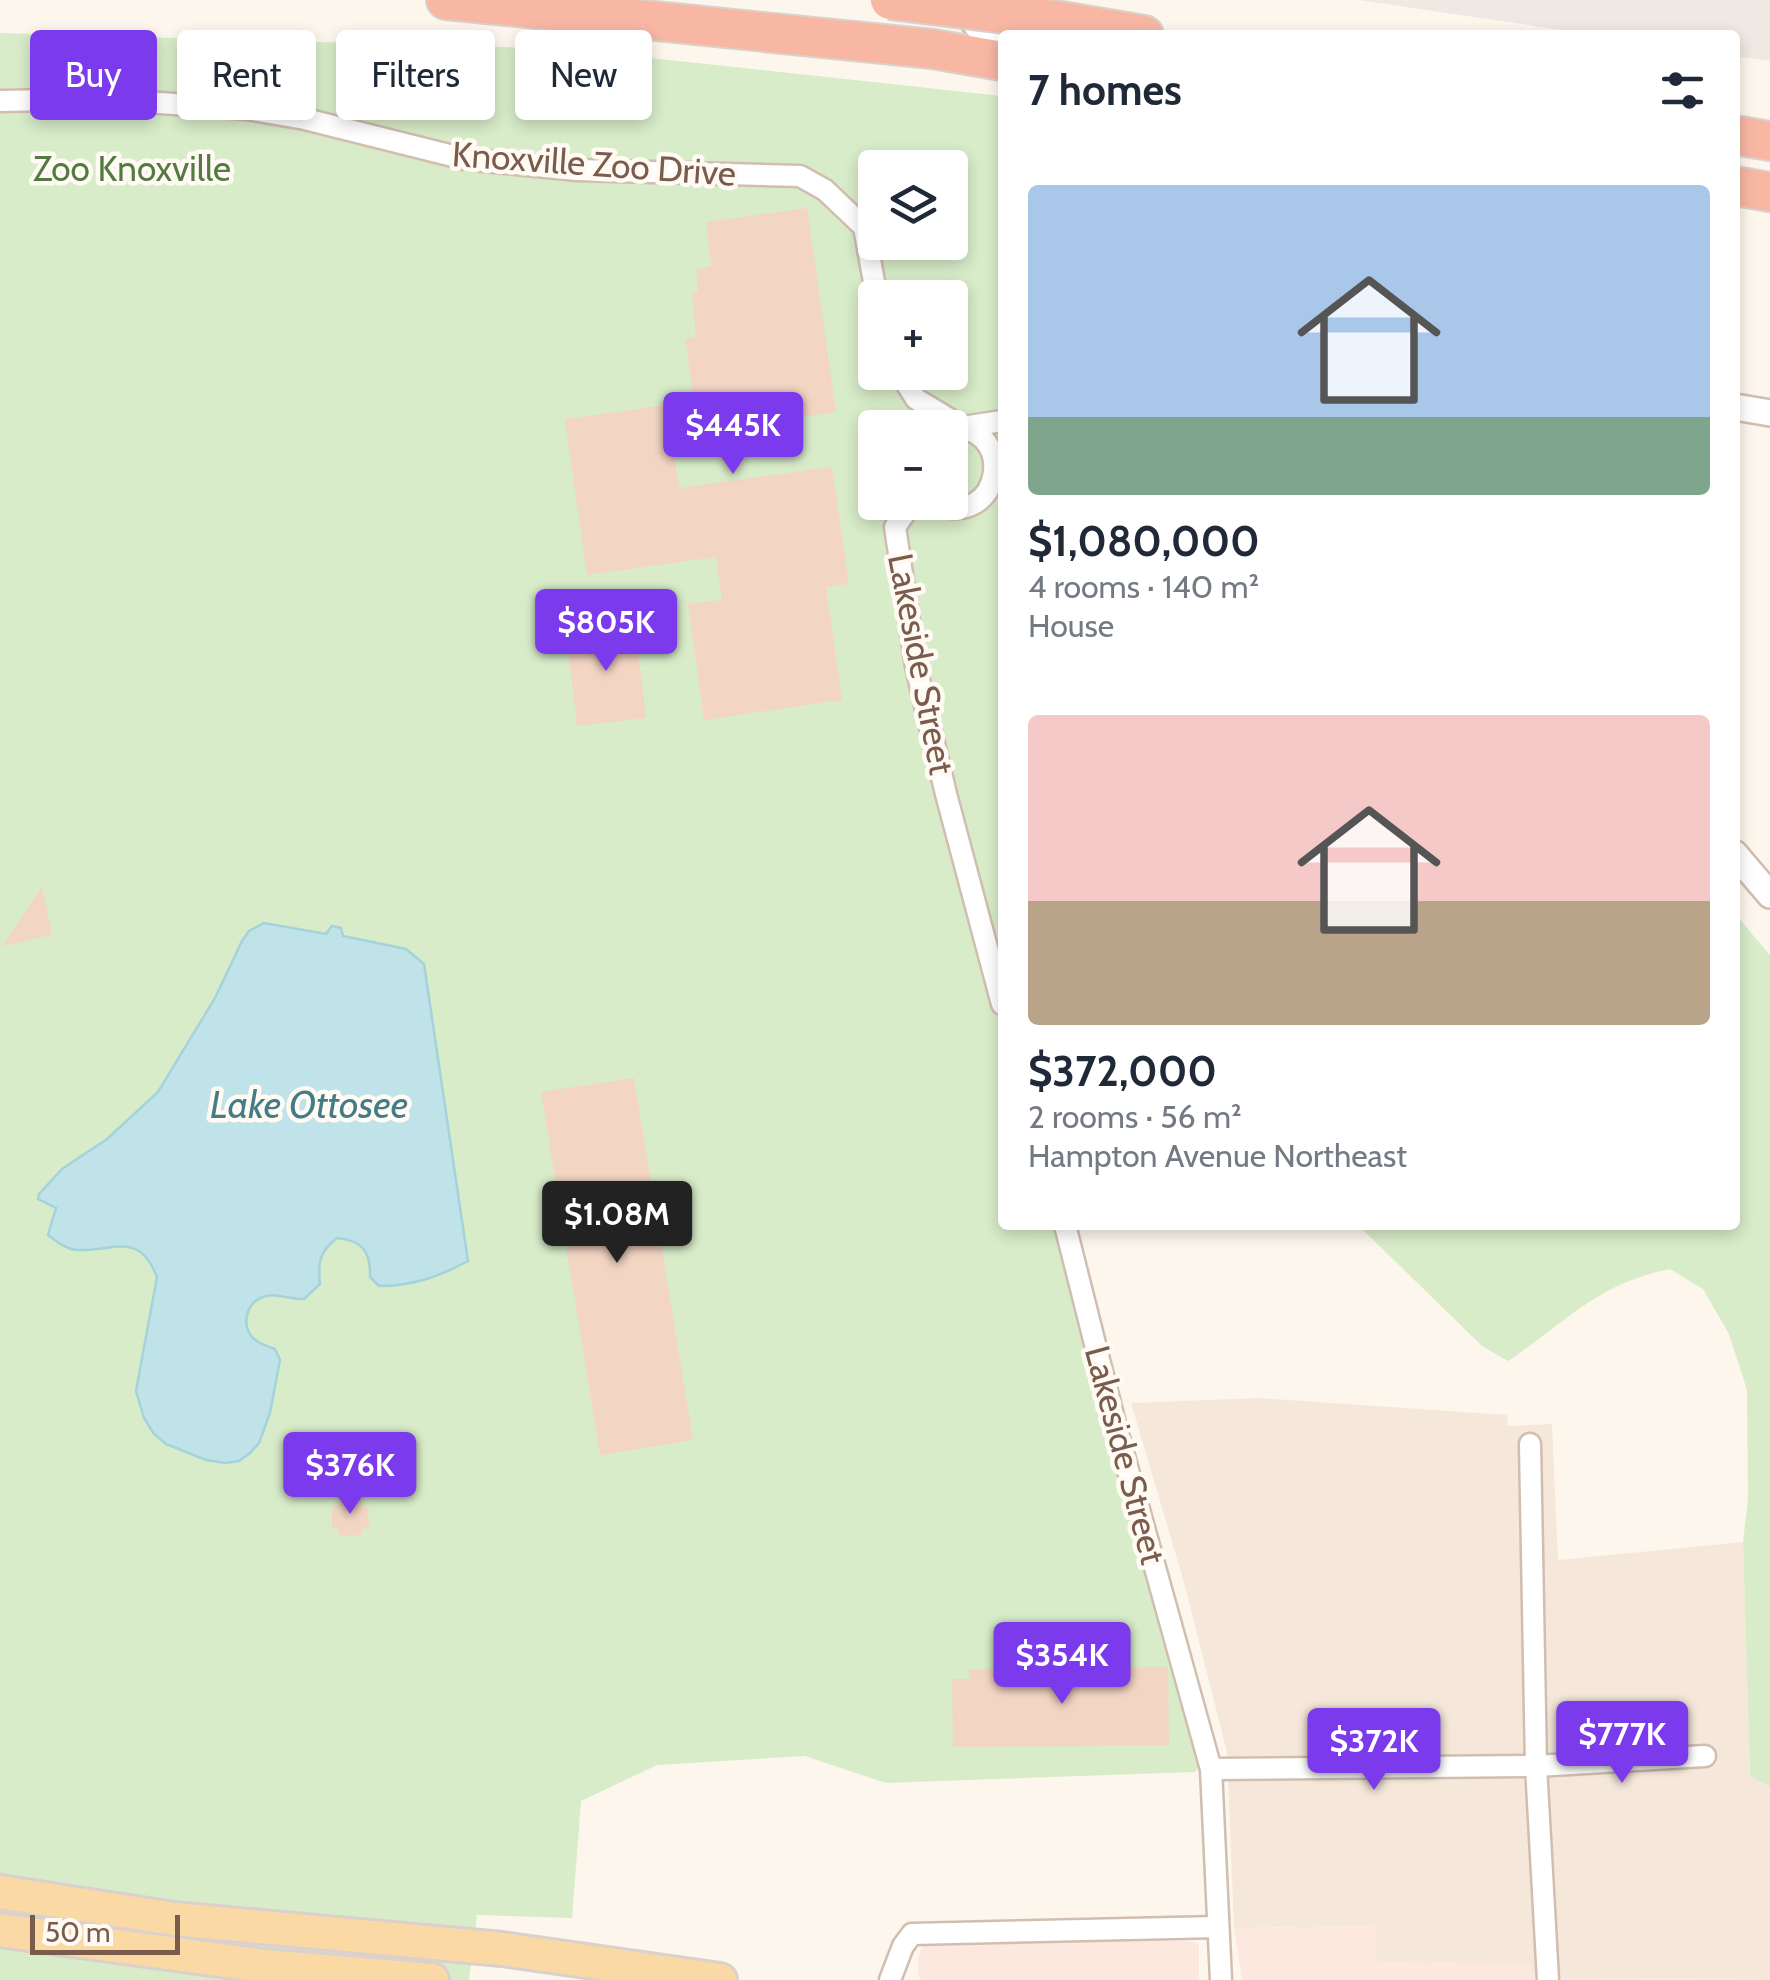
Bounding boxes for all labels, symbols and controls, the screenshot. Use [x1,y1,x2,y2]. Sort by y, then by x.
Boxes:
chip: Buy [30,30,157,120]
chip: Rent [177,30,316,120]
chip: Filters [336,30,495,120]
chip: New [515,30,652,120]
icon: filters [1655,63,1710,118]
text: 7 homes [1028,64,1182,116]
street label: Knoxville Zoo Drive [451,132,737,195]
park label: Zoo Knoxville [33,147,231,190]
map controls [858,150,968,520]
button: layers [858,150,968,260]
icon: home [1279,250,1459,430]
button: + [858,280,968,390]
pin: $445K [663,392,803,477]
text: $445K [685,405,781,444]
button: − [858,410,968,520]
text: $1,080,000 [1028,515,1260,567]
street label: Lakeside Street [879,550,964,778]
text: 4 rooms · 140 m² [1028,567,1259,606]
pin: $805K [536,589,676,674]
text: $805K [557,602,655,641]
text: House [1028,606,1114,645]
icon: home [1279,780,1459,960]
text: $372,000 [1028,1045,1217,1097]
water label: Lake Ottosee [210,1081,408,1128]
text: 2 rooms · 56 m² [1028,1097,1242,1136]
text: Hampton Avenue Northeast [1028,1136,1407,1175]
pin: $1.08M [536,1181,698,1266]
text: $1.08M [564,1194,670,1233]
street label: Lakeside Street [1076,1341,1175,1569]
pin: $376K [280,1432,420,1517]
text: $376K [305,1445,395,1484]
pin: $354K [992,1622,1132,1707]
text: $354K [1016,1635,1108,1674]
pin: $777K [1552,1701,1692,1786]
pin: $372K [1304,1708,1444,1793]
text: $777K [1578,1714,1666,1753]
text: $372K [1329,1721,1419,1760]
scale bar [30,1910,180,1954]
text: 50 m [45,1915,111,1949]

